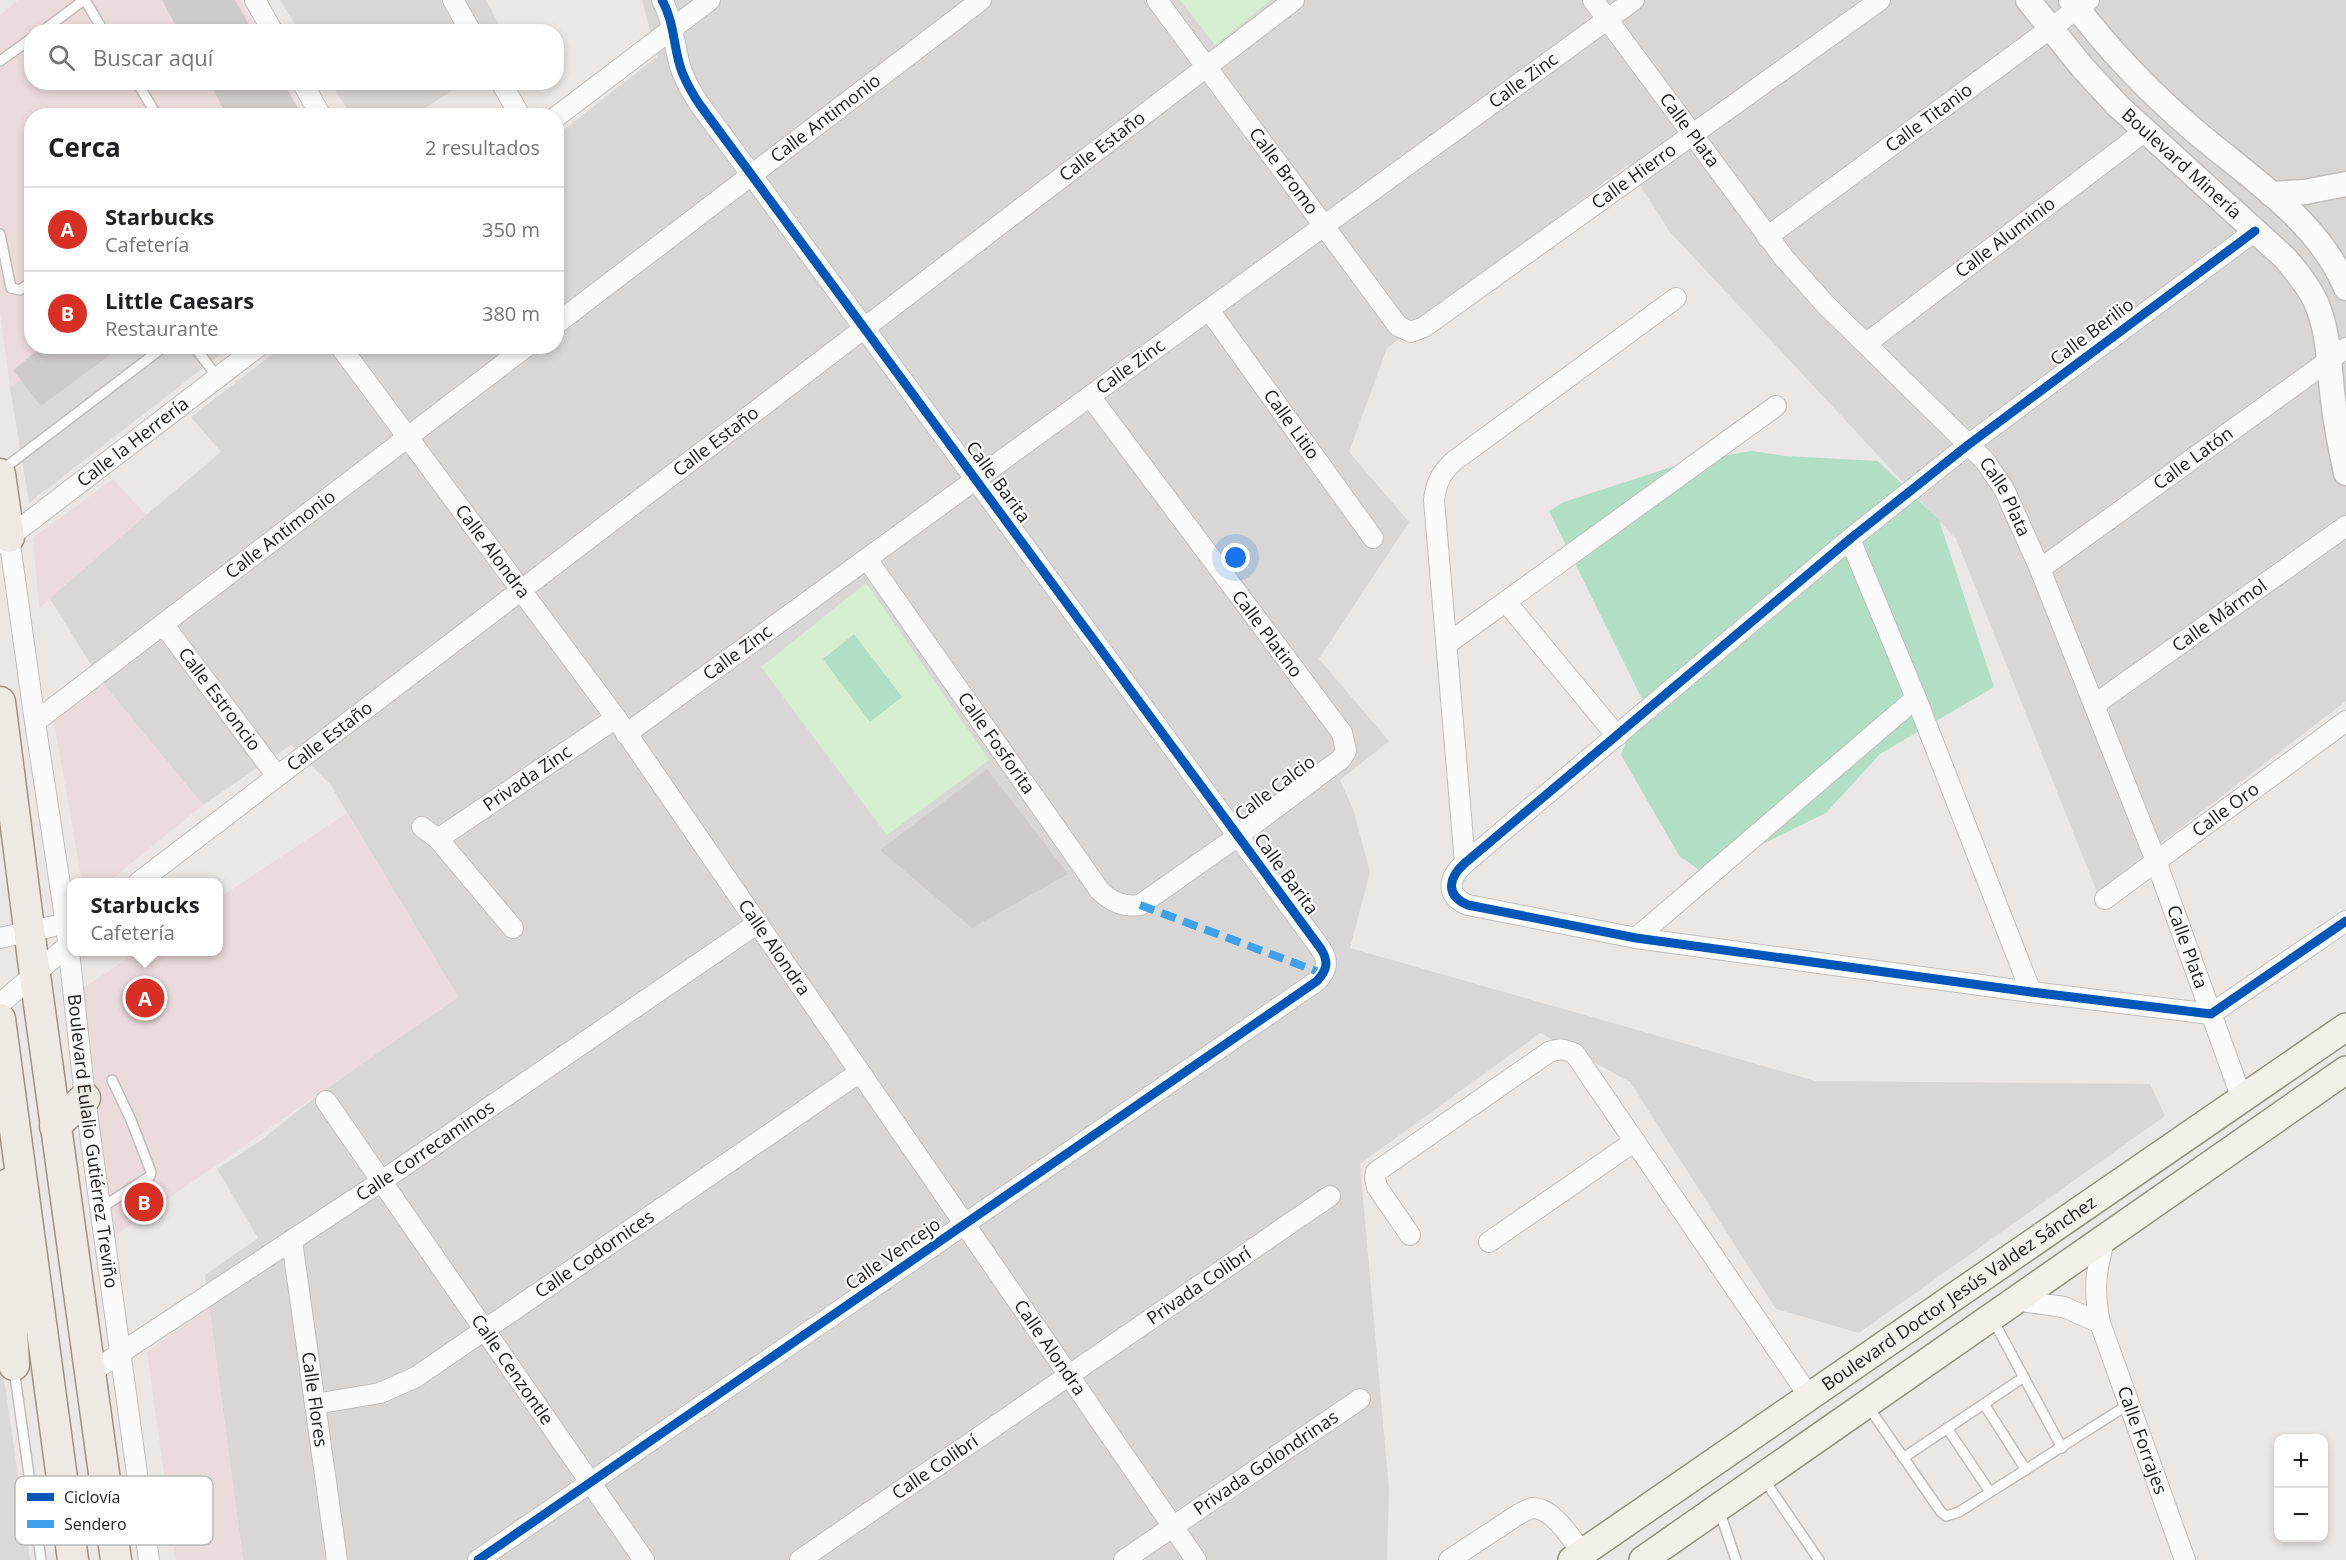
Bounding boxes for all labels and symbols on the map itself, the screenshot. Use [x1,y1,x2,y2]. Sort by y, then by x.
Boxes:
street label: Calle Zinc [1483,46,1562,113]
street label: Calle Antimonio [765,68,885,167]
street label: Calle Titanio [1880,77,1977,157]
street label: Calle Plata [1655,87,1726,172]
street label: Boulevard Minería [2117,102,2247,224]
street label: Calle Estaño [1054,105,1150,186]
street label: Calle Bromo [1244,122,1325,219]
street label: Calle Hierro [1586,137,1680,214]
street label: Calle Aluminio [1950,191,2060,283]
street label: Calle Berilio [2045,292,2138,371]
street label: Calle Zinc [1091,332,1169,399]
street label: Calle Litio [1259,384,1326,464]
street label: Calle la Herrería [72,391,193,492]
street label: Calle Estaño [668,400,763,481]
street label: Calle Latón [2148,421,2237,494]
street label: Calle Barita [961,436,1036,527]
street label: Calle Plata [1975,452,2037,540]
street label: Calle Antimonio [220,484,340,583]
street label: Calle Alondra [450,499,536,603]
your location [1221,543,1250,572]
street label: Calle Mármol [2167,573,2271,657]
street label: Calle Platino [1227,585,1309,682]
street label: Calle Zinc [698,619,777,685]
street label: Calle Estroncio [174,642,267,755]
street label: Calle Fosforita [953,687,1041,798]
street label: Calle Estaño [281,695,377,776]
street label: Privada Zinc [478,739,576,816]
street label: Calle Calcio [1229,749,1320,825]
street label: Calle Oro [2187,776,2263,842]
street label: Calle Barita [1249,828,1324,919]
street label: Calle Alondra [733,894,816,1000]
street label: Calle Plata [2162,902,2214,992]
pin: A [126,976,164,1020]
street label: Boulevard Eulalio Gutiérrez Treviño [63,993,124,1290]
street label: Calle Correcaminos [351,1095,499,1206]
pin: B [124,1180,164,1224]
street label: Boulevard Doctor Jesús Valdez Sánchez [1816,1190,2101,1396]
street label: Calle Codornices [530,1204,658,1303]
street label: Calle Vencejo [840,1211,945,1295]
street label: Privada Colibrí [1141,1241,1256,1329]
street label: Calle Alondra [1009,1295,1092,1400]
street label: Calle Cenzontle [466,1309,560,1429]
street label: Calle Flores [297,1350,334,1448]
street label: Calle Forrajes [2113,1383,2173,1497]
street label: Privada Golondrinas [1188,1404,1343,1520]
street label: Calle Colibrí [887,1428,983,1504]
legend [15,1476,213,1545]
text: Ciclovía [64,1486,120,1508]
text: Sendero [64,1513,127,1535]

